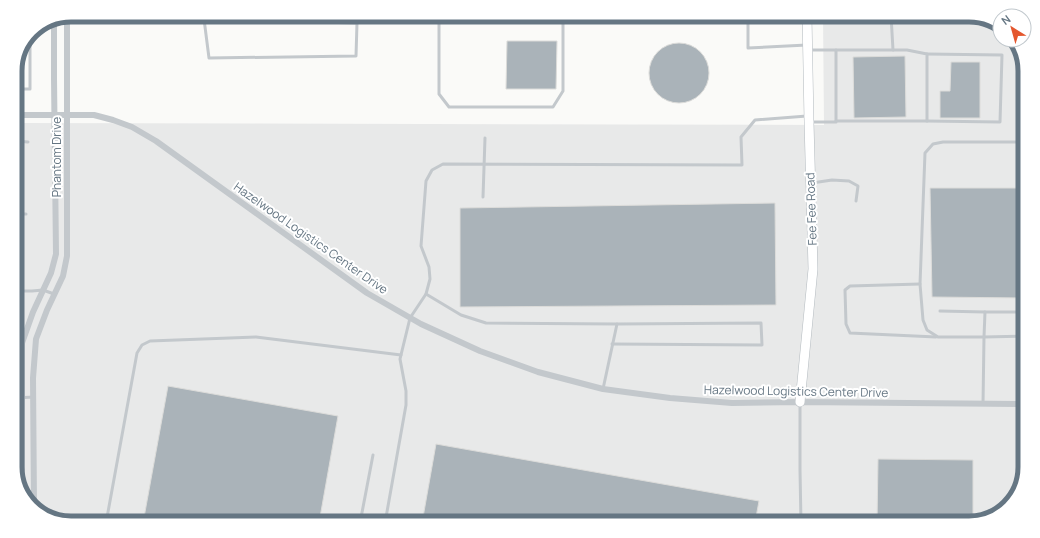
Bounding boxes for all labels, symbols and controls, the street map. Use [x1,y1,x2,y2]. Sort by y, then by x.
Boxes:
north arrow [992,8,1032,48]
text: N [998,11,1013,28]
street label: Phantom Drive [48,117,65,197]
street label: Fee Fee Road [801,172,821,246]
street label: Hazelwood Logistics Center Drive [231,178,391,298]
street label: Hazelwood Logistics Center Drive [704,381,888,401]

